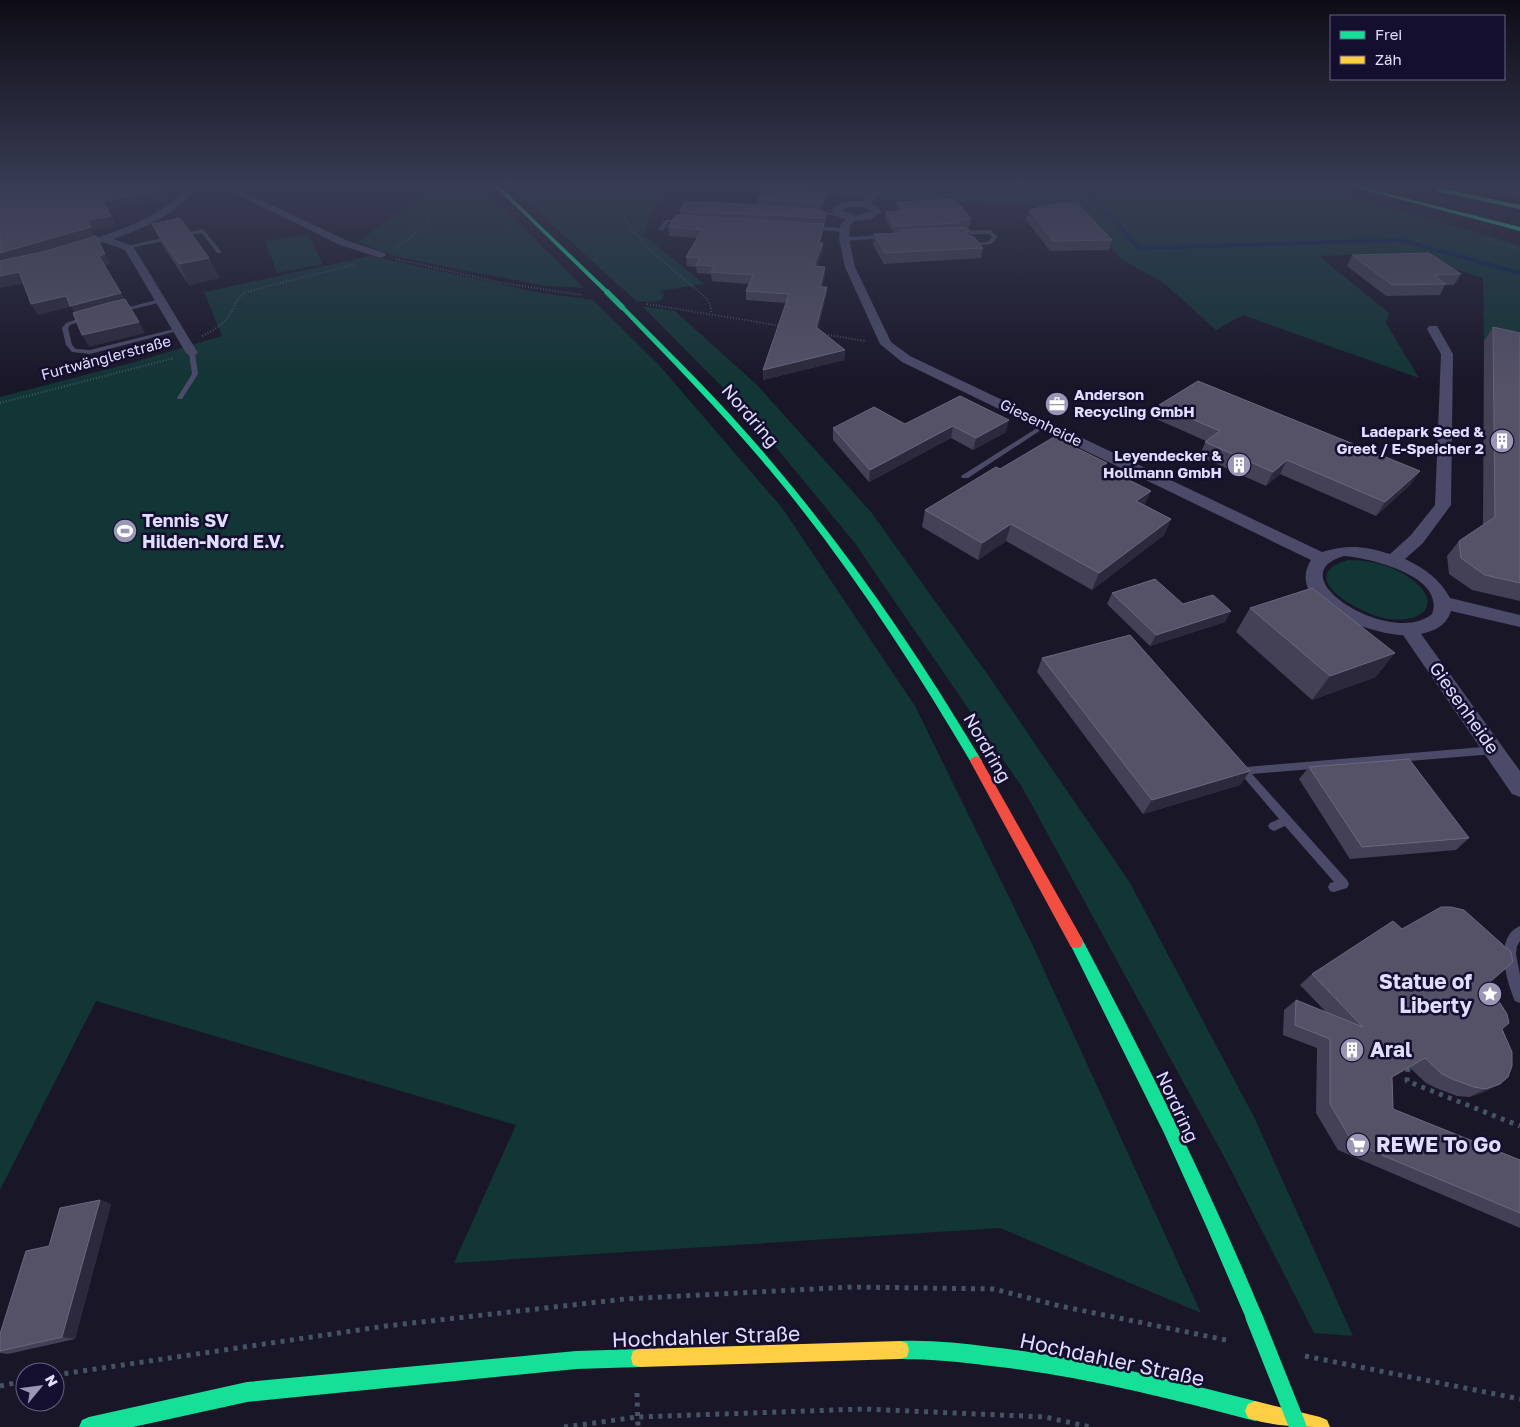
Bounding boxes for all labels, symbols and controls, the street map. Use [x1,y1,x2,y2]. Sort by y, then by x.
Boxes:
legend [1330,15,1505,80]
text: Frei [1375,25,1402,43]
text: Zäh [1375,50,1402,68]
street label: Furtwänglerstraße [39,331,173,383]
street label: Nordring [717,379,784,451]
place label: Anderson Recycling GmbH [1074,385,1195,420]
office icon: Anderson Recycling GmbH [1044,391,1070,417]
street label: Giesenheide [997,394,1086,450]
place label: Ladepark Seed & Greet / E-Speicher 2 [1336,422,1484,457]
building icon: Ladepark Seed & Greet / E-Speicher 2 [1489,428,1515,454]
place label: Leyendecker & Hollmann GmbH [1103,446,1222,481]
building icon: Leyendecker & Hollmann GmbH [1226,452,1252,478]
place label: Tennis SV Hilden-Nord E.V. [142,509,285,552]
sports icon: Tennis SV Hilden-Nord E.V. [112,518,138,544]
street label: Giesenheide [1425,657,1504,758]
street label: Nordring [959,709,1016,786]
place label: Statue of Liberty [1379,968,1472,1018]
place icon: Statue of Liberty [1477,981,1503,1007]
place label: Aral [1370,1036,1412,1062]
building icon: Aral [1339,1037,1365,1063]
street label: Nordring [1152,1067,1204,1146]
place label: REWE To Go [1376,1131,1501,1157]
supermarket icon: REWE To Go [1345,1132,1371,1158]
street label: Hochdahler Straße [611,1320,801,1352]
street label: Hochdahler Straße [1017,1327,1207,1391]
north arrow [15,1362,65,1412]
text: N [42,1372,62,1389]

